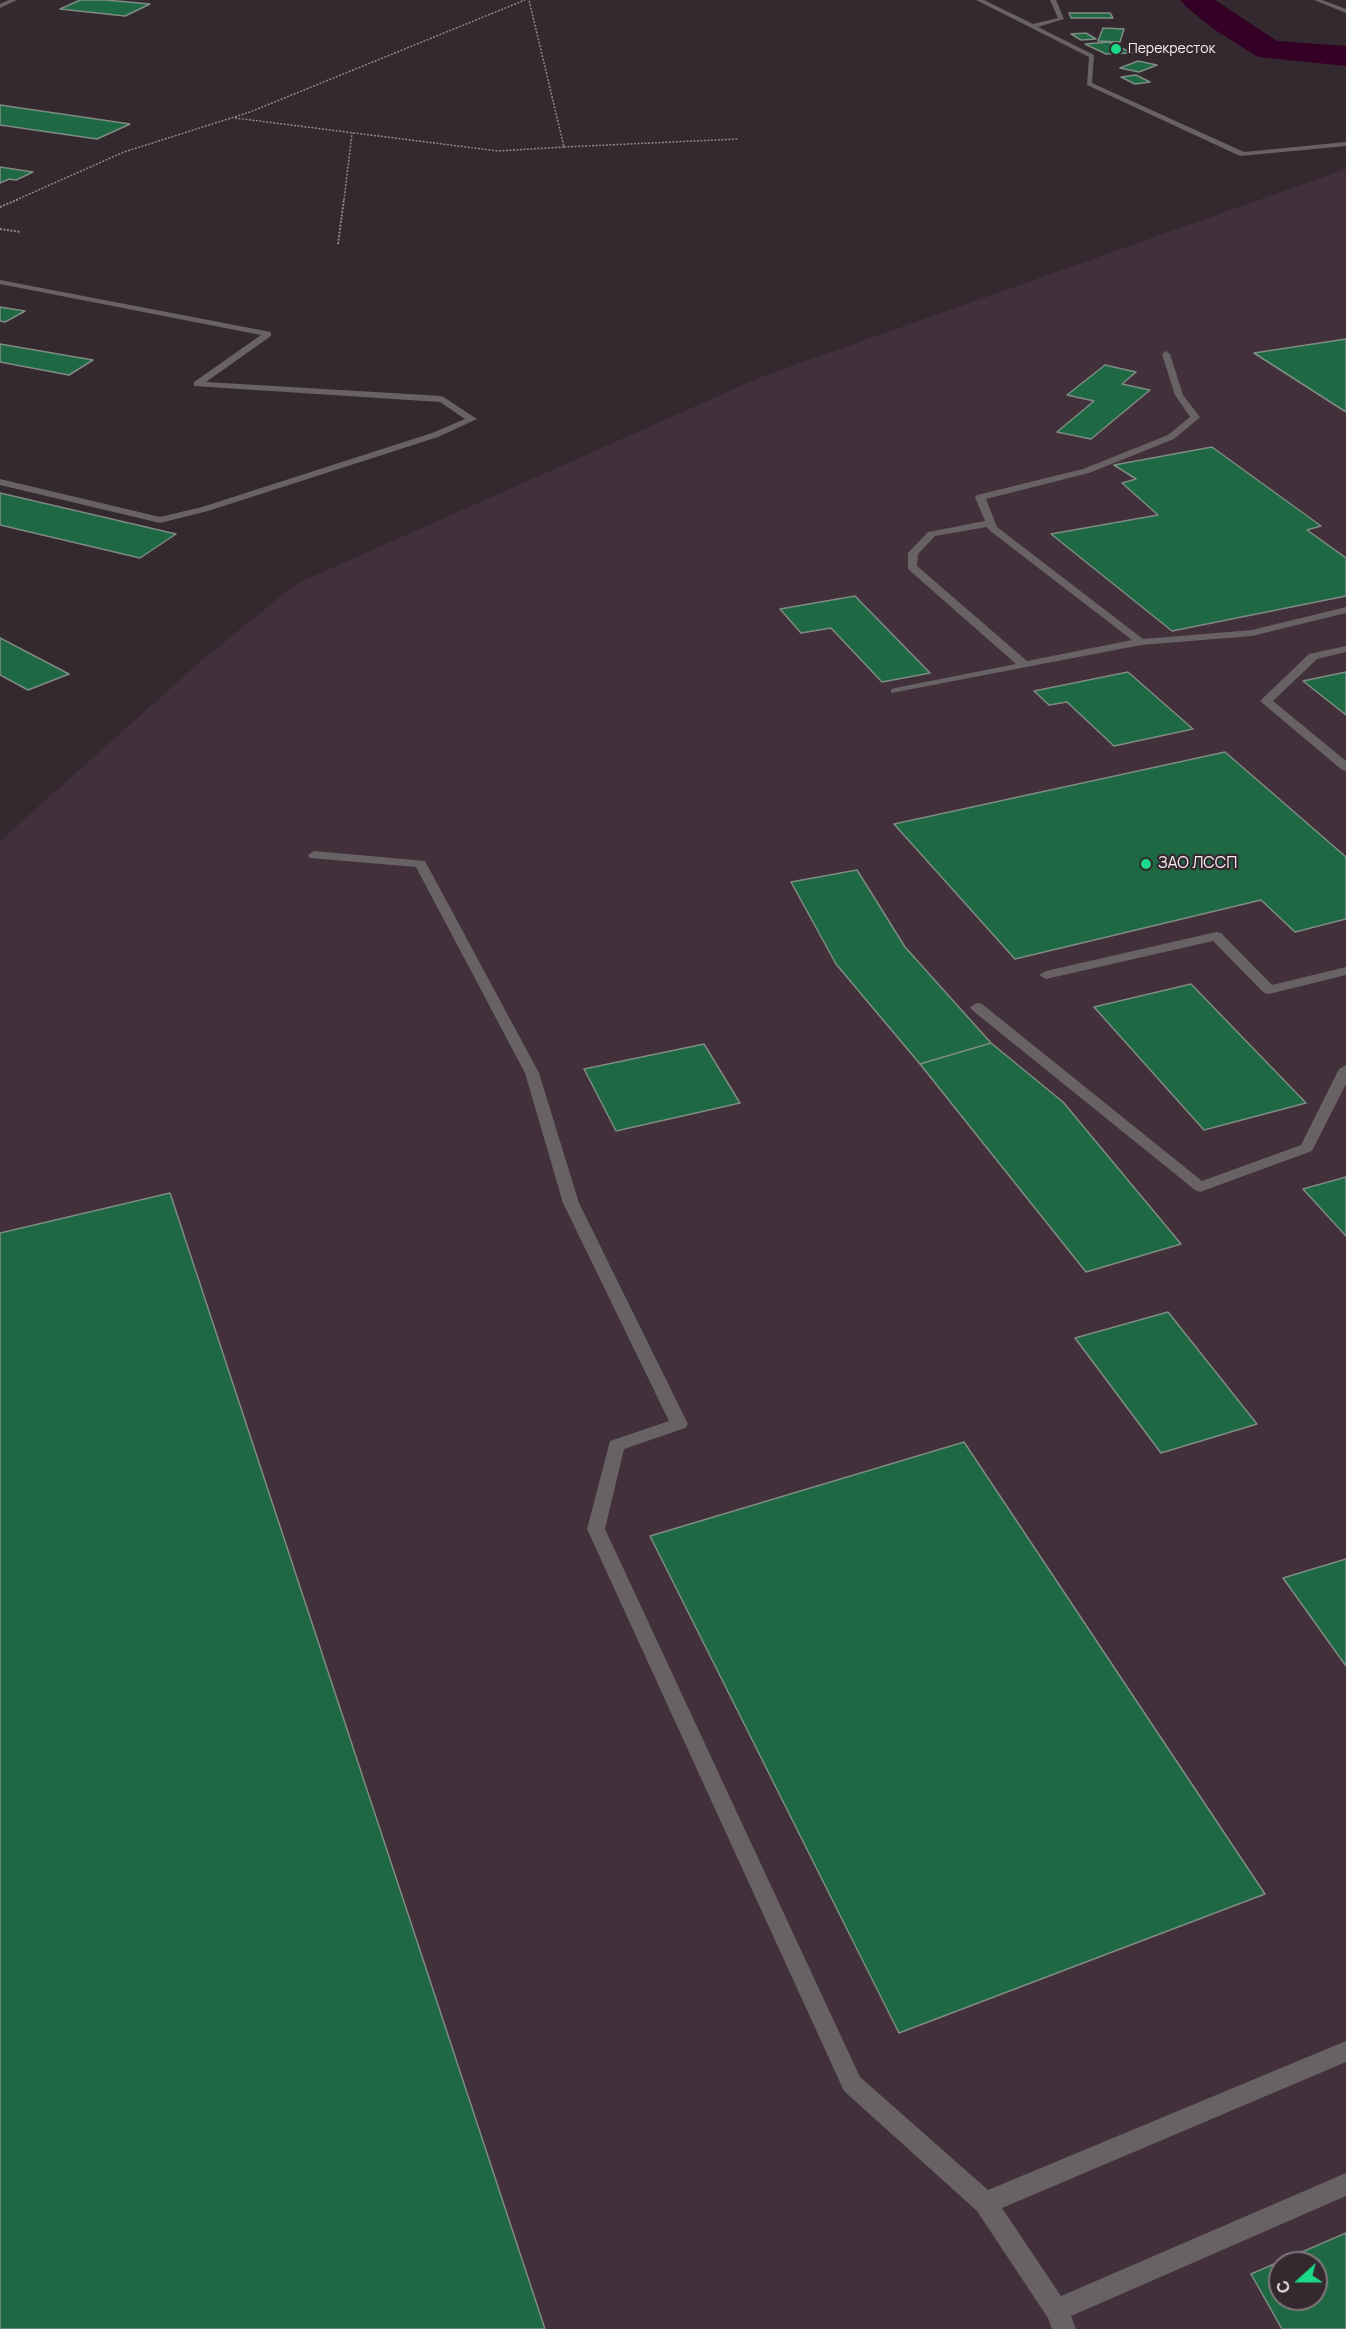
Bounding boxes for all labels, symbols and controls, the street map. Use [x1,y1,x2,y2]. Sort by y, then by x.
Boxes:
place label: Перекресток [1128,41,1215,57]
marker: Перекресток [1109,42,1123,56]
place label: ЗАО ЛССП [1158,854,1237,874]
marker: ЗАО ЛССП [1139,857,1153,871]
north arrow [1268,2251,1328,2311]
text: С [1271,2277,1295,2296]

